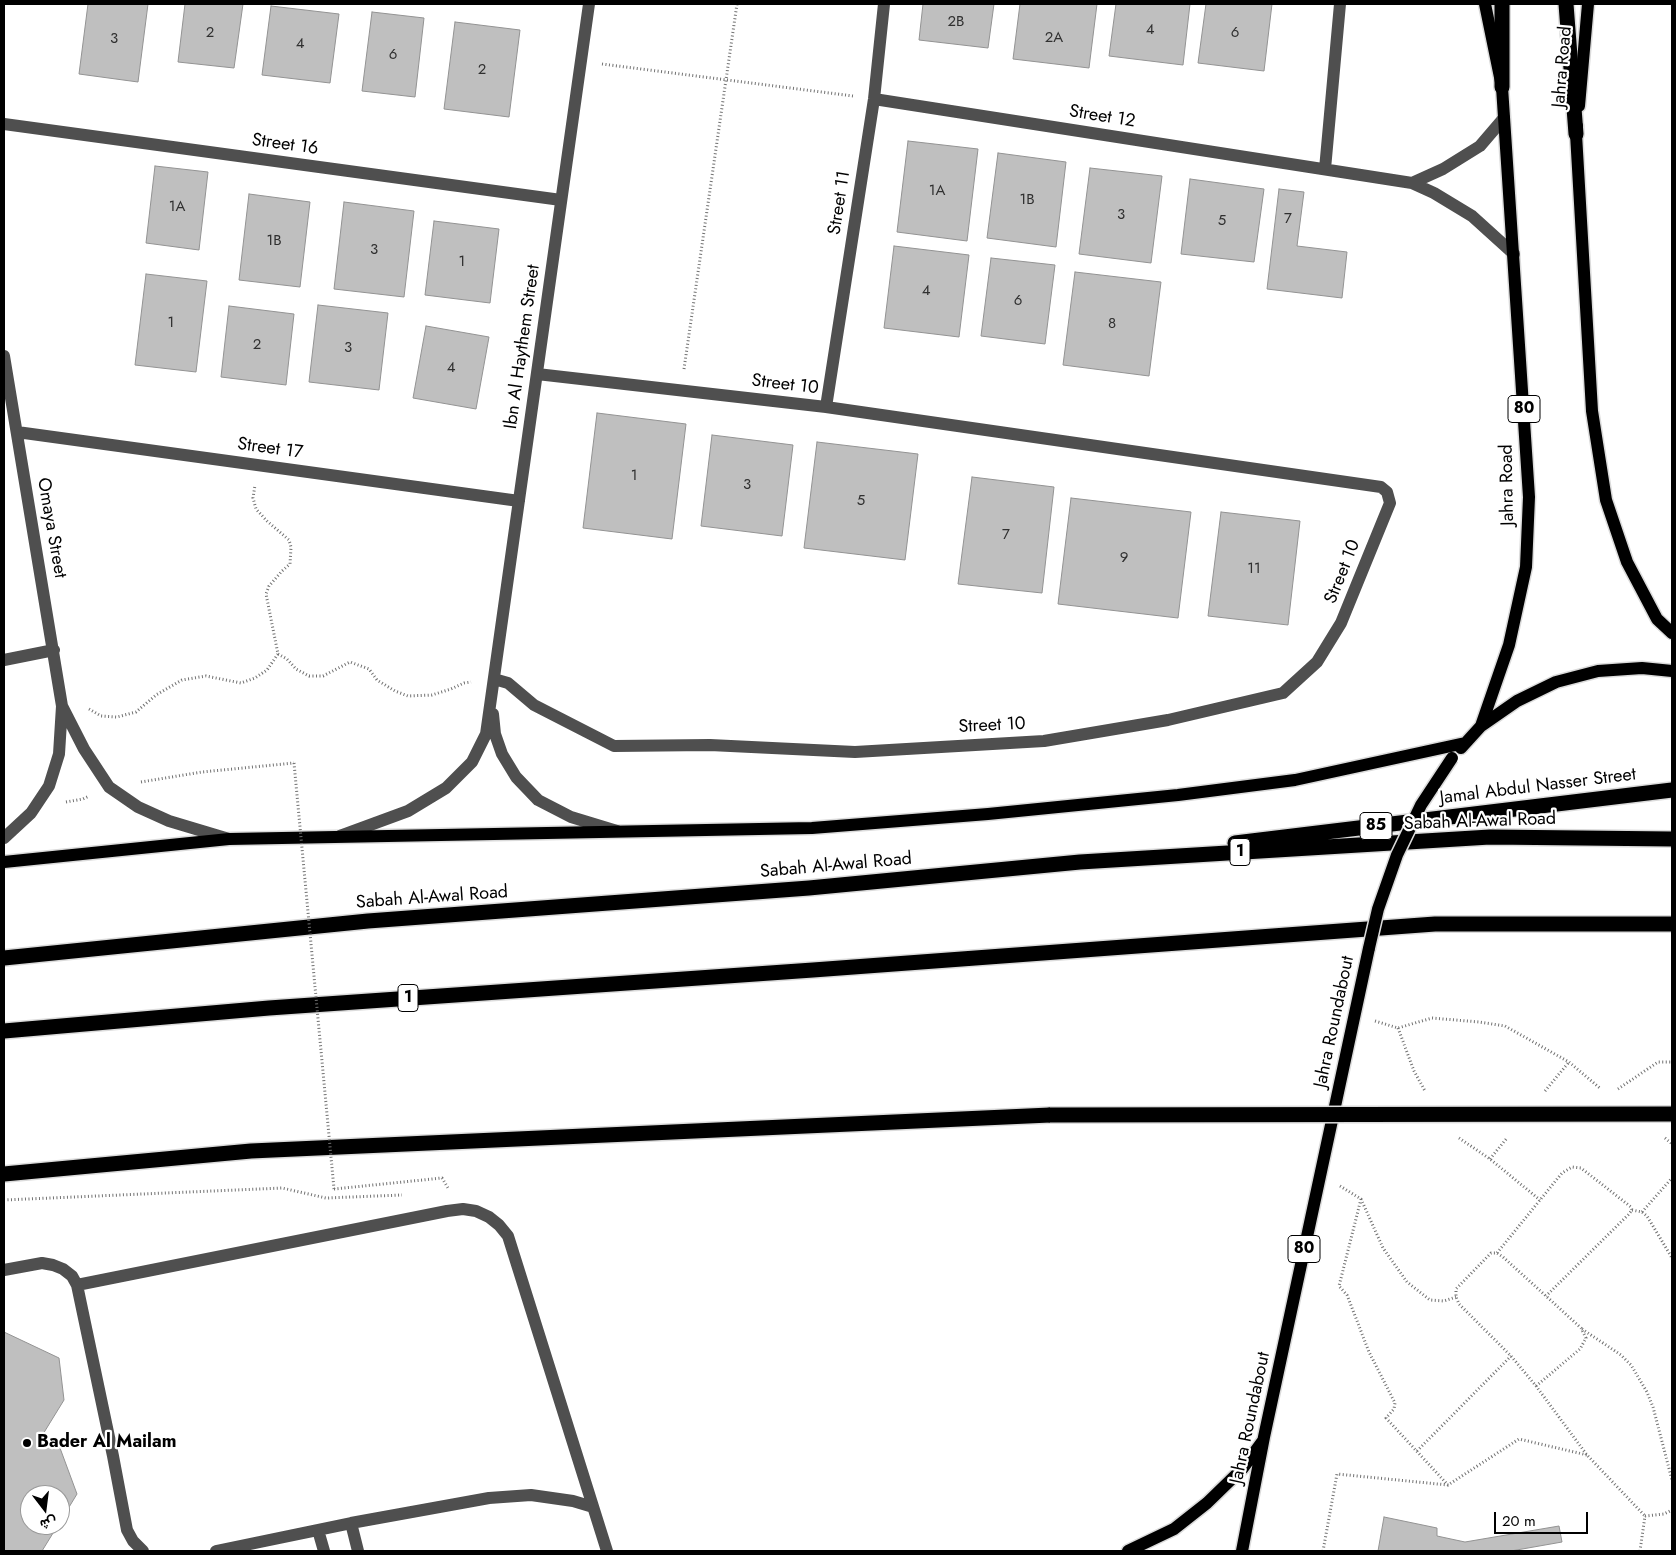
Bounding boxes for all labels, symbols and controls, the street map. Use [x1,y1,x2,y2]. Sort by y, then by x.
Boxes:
house number: 2B [948,13,964,31]
house number: 4 [1146,21,1154,39]
house number: 2 [206,24,214,42]
house number: 6 [1231,24,1239,42]
street label: Jahra Road [1549,25,1577,109]
house number: 2A [1045,29,1063,47]
house number: 3 [110,30,118,48]
house number: 4 [296,35,304,53]
house number: 6 [389,46,397,64]
house number: 2 [478,61,486,79]
street label: Street 12 [1067,101,1137,133]
street label: Street 16 [250,130,320,160]
street label: Street 11 [824,169,856,237]
house number: 1A [929,182,945,200]
house number: 1B [1019,191,1035,209]
house number: 1A [169,198,185,216]
house number: 3 [1117,206,1125,224]
house number: 7 [1284,210,1292,228]
house number: 5 [1218,212,1226,230]
house number: 1B [266,232,282,250]
house number: 3 [370,241,378,259]
house number: 1 [459,253,465,271]
street label: Ibn Al Haythem Street [501,263,545,431]
house number: 4 [922,282,930,300]
house number: 6 [1014,292,1022,310]
house number: 1 [168,314,174,332]
house number: 8 [1108,315,1116,333]
house number: 2 [253,336,261,354]
house number: 3 [344,339,352,357]
house number: 4 [447,359,455,377]
street label: Street 10 [750,370,820,400]
road number: 80 [1508,396,1540,422]
street label: Street 17 [236,434,304,464]
street label: Jahra Road [1496,444,1520,526]
house number: 1 [631,467,637,485]
street label: Omaya Street [32,476,70,580]
house number: 3 [743,476,751,494]
house number: 5 [857,492,865,510]
house number: 7 [1002,526,1010,544]
street label: Street 10 [1320,537,1366,607]
house number: 9 [1120,549,1128,567]
house number: 11 [1247,560,1261,578]
street label: Street 10 [958,713,1026,739]
street label: Jamal Abdul Nasser Street [1439,764,1637,810]
street label: Sabah Al-Awal Road [1404,809,1556,835]
road number: 85 [1360,812,1392,839]
road number: 1 [1230,839,1250,866]
street label: Sabah Al-Awal Road [759,849,913,883]
street label: Sabah Al-Awal Road [355,882,509,914]
street label: Jahra Roundabout [1310,954,1360,1090]
road number: 1 [398,984,418,1011]
road number: 80 [1288,1236,1320,1262]
street label: Jahra Roundabout [1226,1350,1276,1486]
place label: Bader Al Mailam [37,1432,176,1454]
marker: Bader Al Mailam [21,1437,33,1449]
north arrow [20,1485,70,1535]
scale bar [1496,1502,1590,1534]
text: 20 m [1502,1510,1536,1532]
text: ش [38,1512,59,1535]

